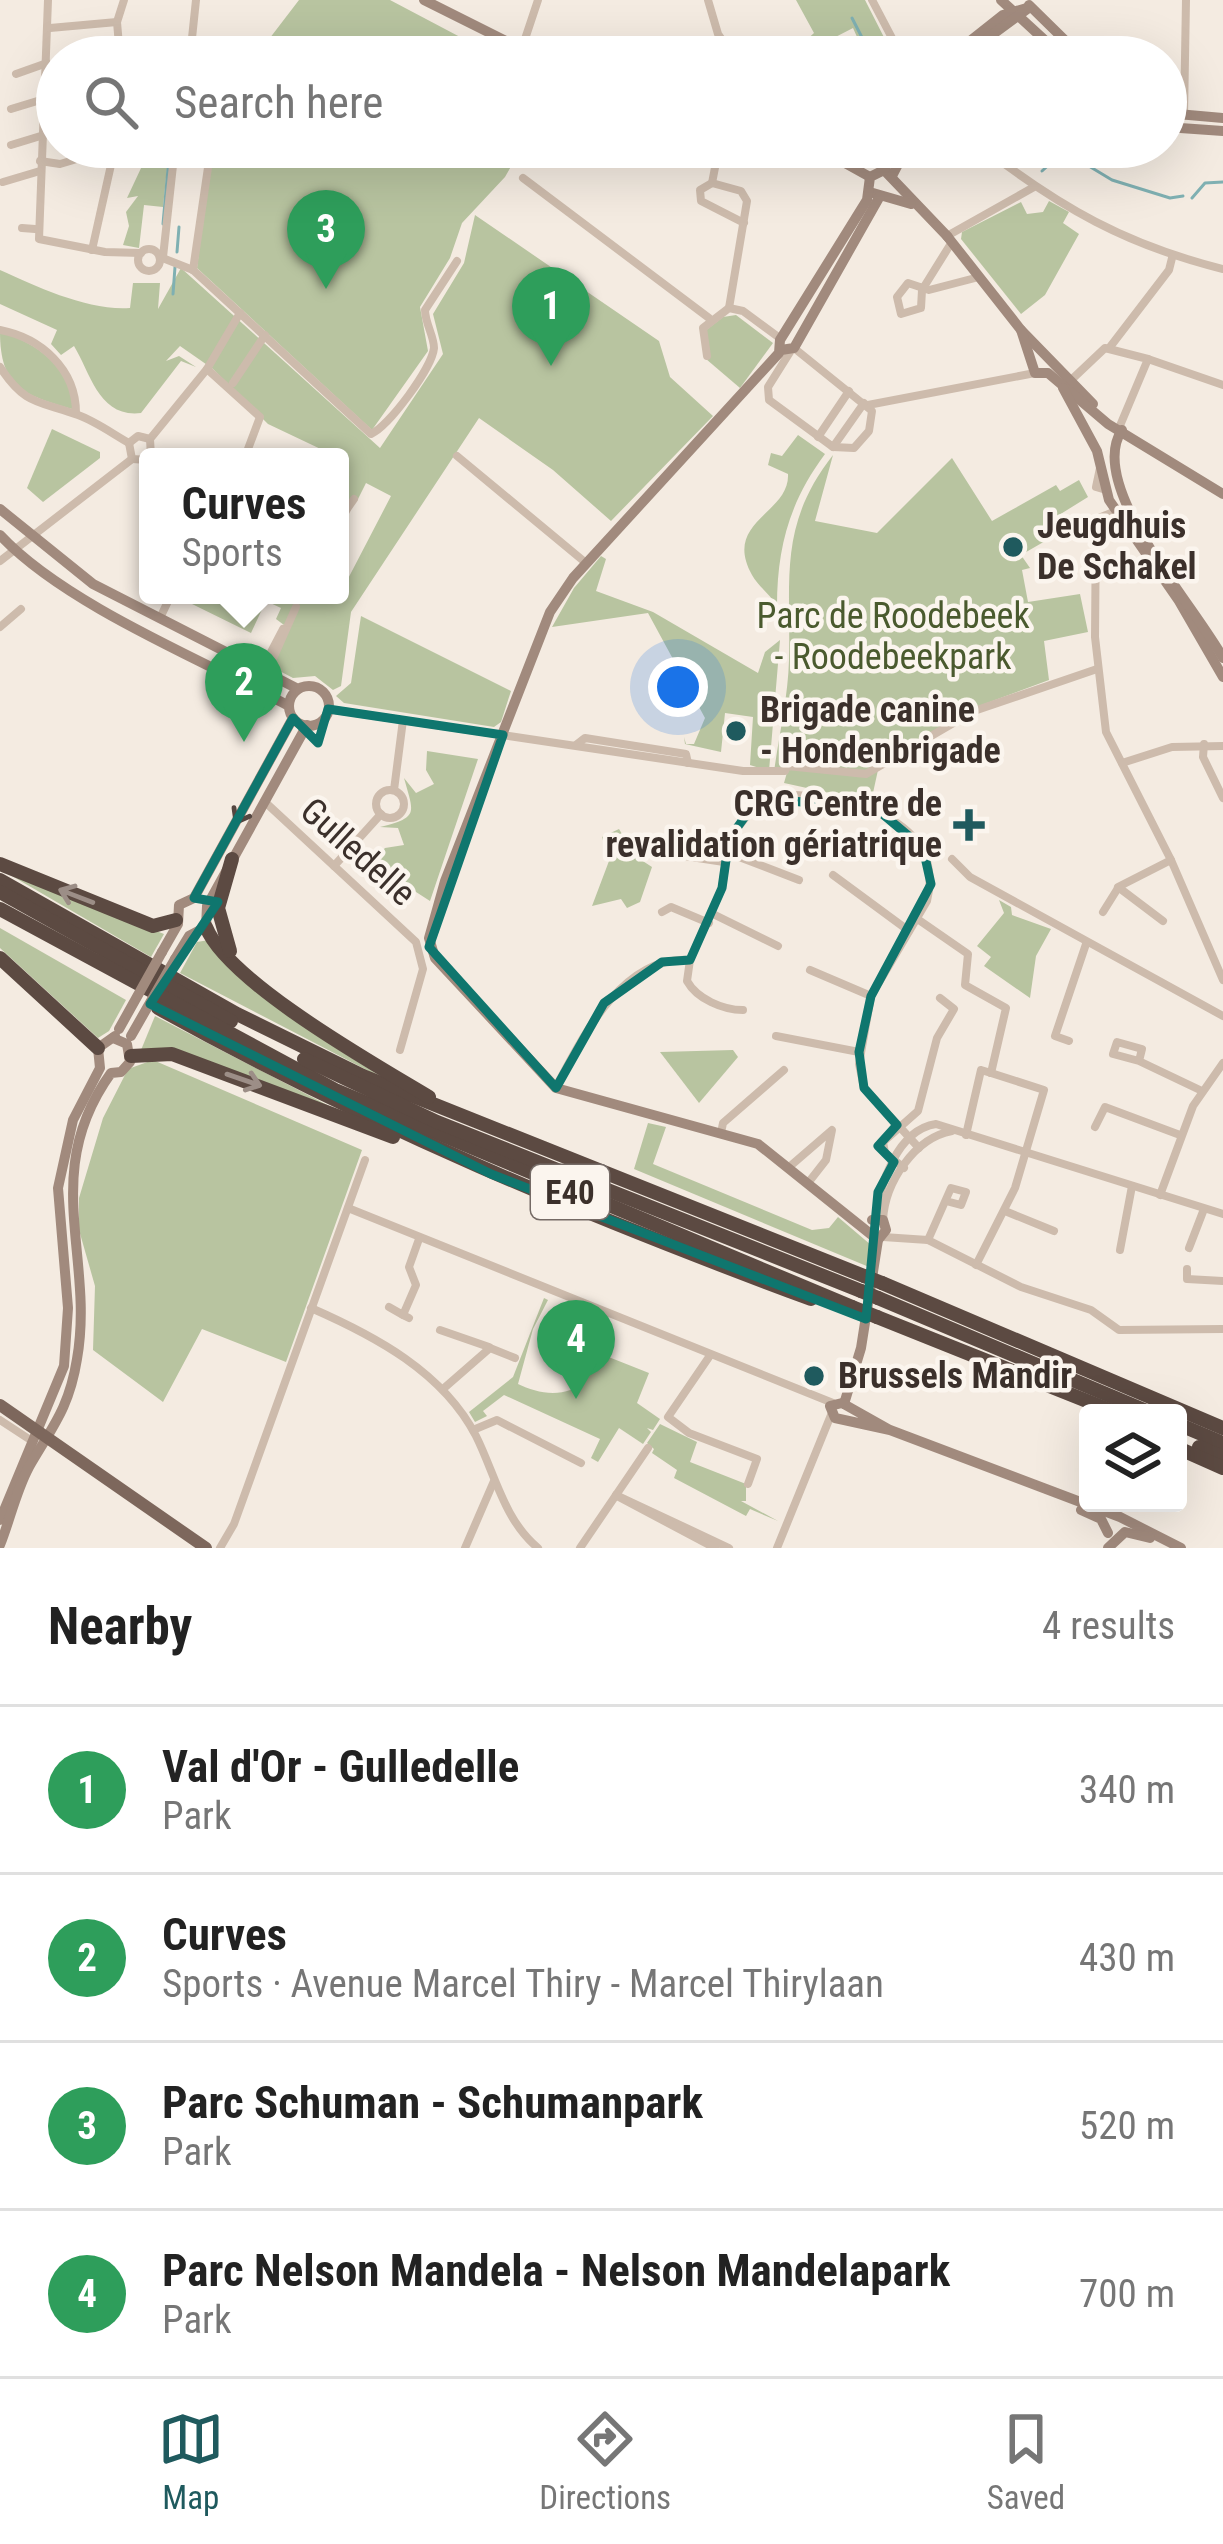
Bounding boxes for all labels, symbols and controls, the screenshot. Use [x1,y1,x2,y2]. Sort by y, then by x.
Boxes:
search box [36,36,1187,168]
icon: search [78,69,144,135]
text: Search here [174,76,383,129]
pin: 3 [287,190,365,289]
pin: 1 [512,267,590,366]
popup [139,448,349,604]
text: Curves [182,477,306,530]
place label: Jeugdhuis De Schakel [1037,505,1197,588]
text: Sports [182,530,283,576]
marker: Jeugdhuis De Schakel [1000,534,1026,560]
park label: Parc de Roodebeek - Roodebeekpark [756,595,1030,678]
pin: 2 [205,643,283,742]
your location [648,657,708,717]
place label: Brigade canine - Hondenbrigade [760,689,1001,772]
marker: Brigade canine - Hondenbrigade [723,718,749,744]
place label: CRG Centre de revalidation gériatrique [605,783,942,866]
street label: Gulledelle [292,789,424,915]
one-way arrow [232,790,255,825]
marker: CRG Centre de revalidation gériatrique [953,809,985,841]
one-way arrow [59,884,96,905]
one-way arrow [225,1071,262,1092]
road number: E40 [531,1165,609,1219]
pin: 4 [537,1300,615,1399]
place label: Brussels Mandir [838,1355,1072,1397]
marker: Brussels Mandir [801,1363,827,1389]
map controls [1079,1404,1187,1512]
button: layers [1079,1404,1187,1512]
text: Nearby [48,1597,192,1656]
text: 4 results [1042,1603,1175,1649]
text: Val d'Or - Gulledelle [162,1740,519,1793]
text: 1 [77,1767,97,1813]
text: 340 m [1079,1767,1175,1813]
text: Park [162,1793,232,1839]
text: Curves [162,1908,287,1961]
text: 2 [77,1935,97,1981]
text: 430 m [1079,1935,1175,1981]
text: Sports · Avenue Marcel Thiry - Marcel Thirylaan [162,1961,884,2007]
text: Parc Schuman - Schumanpark [162,2076,703,2129]
text: 3 [77,2103,97,2149]
text: 520 m [1079,2103,1175,2149]
text: Park [162,2129,232,2175]
text: Parc Nelson Mandela - Nelson Mandelapark [162,2244,950,2297]
text: 4 [77,2271,97,2317]
text: 700 m [1079,2271,1175,2317]
text: Park [162,2297,232,2343]
tab: Map [158,2406,224,2517]
tab: Directions [539,2406,671,2517]
tab: Saved [987,2406,1065,2517]

